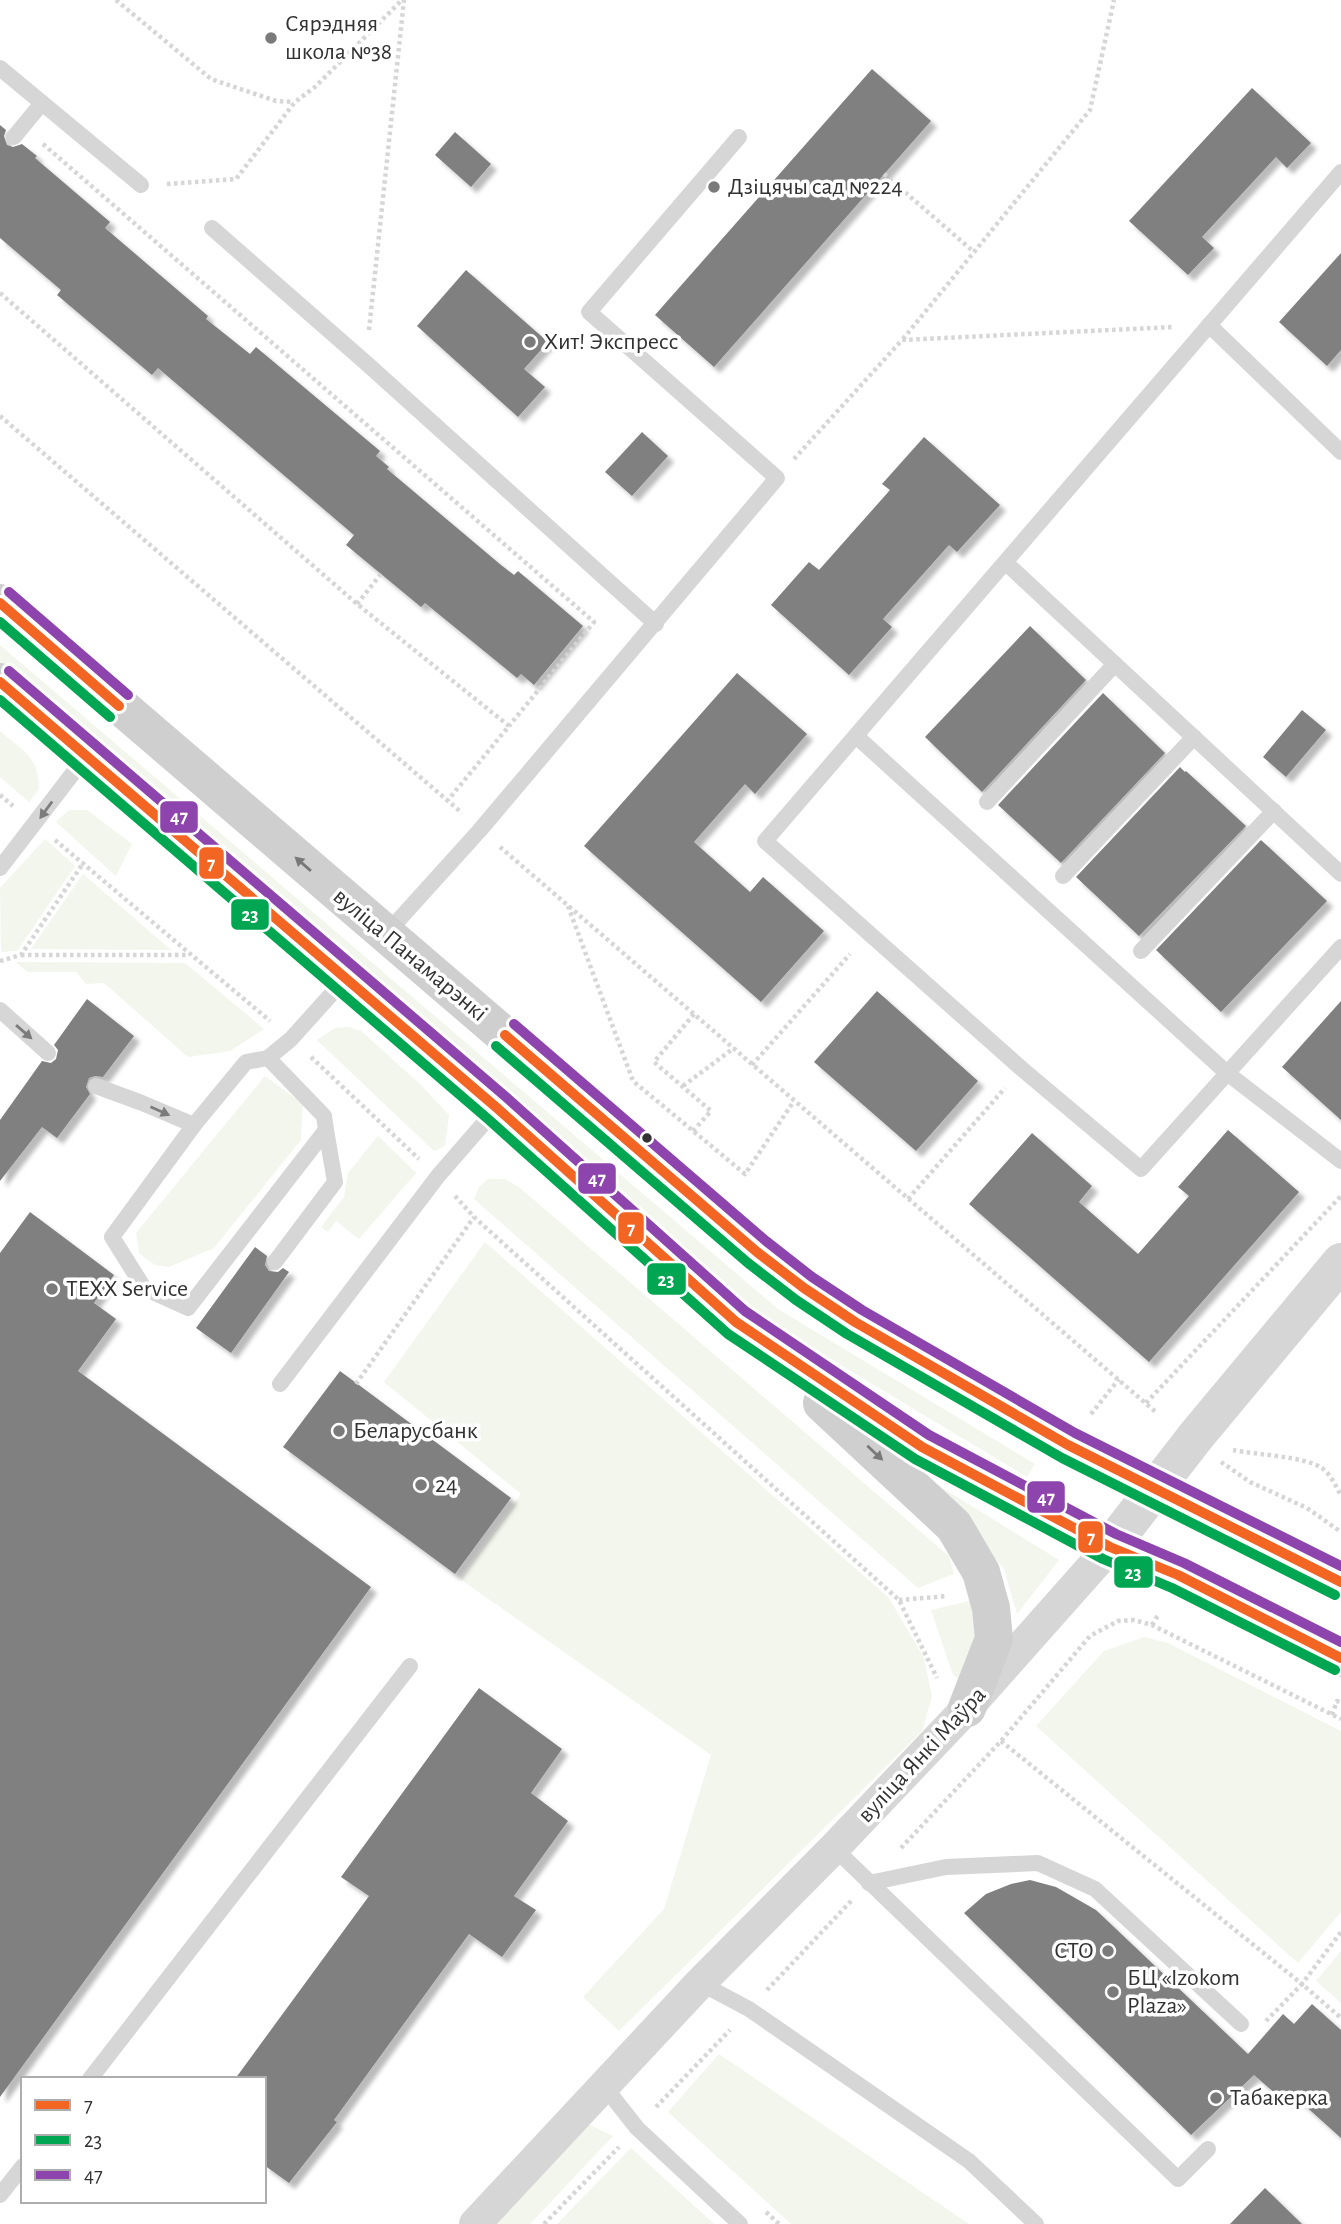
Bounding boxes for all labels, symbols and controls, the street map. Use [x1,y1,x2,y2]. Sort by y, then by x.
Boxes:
place label: Сярэдняя школа №38 [285,12,392,64]
marker: Сярэдняя школа №38 [263,30,279,46]
place label: Дзіцячы сад №224 [728,175,903,199]
marker: Дзіцячы сад №224 [706,179,722,195]
place label: Хит! Экспресс [544,330,678,354]
marker: Хит! Экспресс [522,334,538,350]
line badge: 47 [159,800,199,834]
one-way arrow [40,801,54,819]
text: 47 [170,808,188,827]
line badge: 7 [198,846,225,880]
text: 7 [207,855,215,874]
one-way arrow [294,856,312,872]
street label: вуліца Панамарэнкі [329,884,491,1026]
line badge: 23 [230,898,270,931]
text: 23 [241,906,259,925]
one-way arrow [15,1024,33,1040]
one-way arrow [150,1105,170,1117]
unlabelled marker [640,1131,654,1145]
line badge: 47 [577,1162,617,1195]
text: 47 [588,1170,606,1189]
line badge: 7 [617,1211,645,1245]
text: 7 [627,1220,635,1239]
line badge: 23 [646,1262,687,1296]
text: 23 [657,1271,675,1290]
place label: TEXX Service [66,1277,188,1301]
marker: TEXX Service [44,1281,60,1297]
place label: Беларусбанк [353,1419,478,1443]
marker: Беларусбанк [331,1423,347,1439]
one-way arrow [866,1444,883,1460]
place label: 24 [435,1473,457,1497]
marker: 24 [413,1477,429,1493]
line badge: 47 [1026,1480,1066,1514]
text: 47 [1037,1489,1055,1508]
line badge: 7 [1077,1520,1104,1554]
text: 7 [1087,1529,1095,1548]
line badge: 23 [1113,1555,1154,1589]
text: 23 [1124,1564,1142,1583]
street label: вуліца Янкі Маўра [853,1683,991,1827]
place label: СТО [1054,1939,1094,1963]
marker: СТО [1100,1943,1116,1959]
place label: БЦ «Izokom Plaza» [1127,1966,1240,2018]
marker: БЦ «Izokom Plaza» [1105,1984,1121,2000]
legend [21,2077,266,2203]
place label: Табакерка [1230,2086,1328,2110]
marker: Табакерка [1208,2090,1224,2106]
text: 7 [84,2095,93,2116]
text: 23 [84,2130,102,2151]
text: 47 [84,2165,103,2186]

